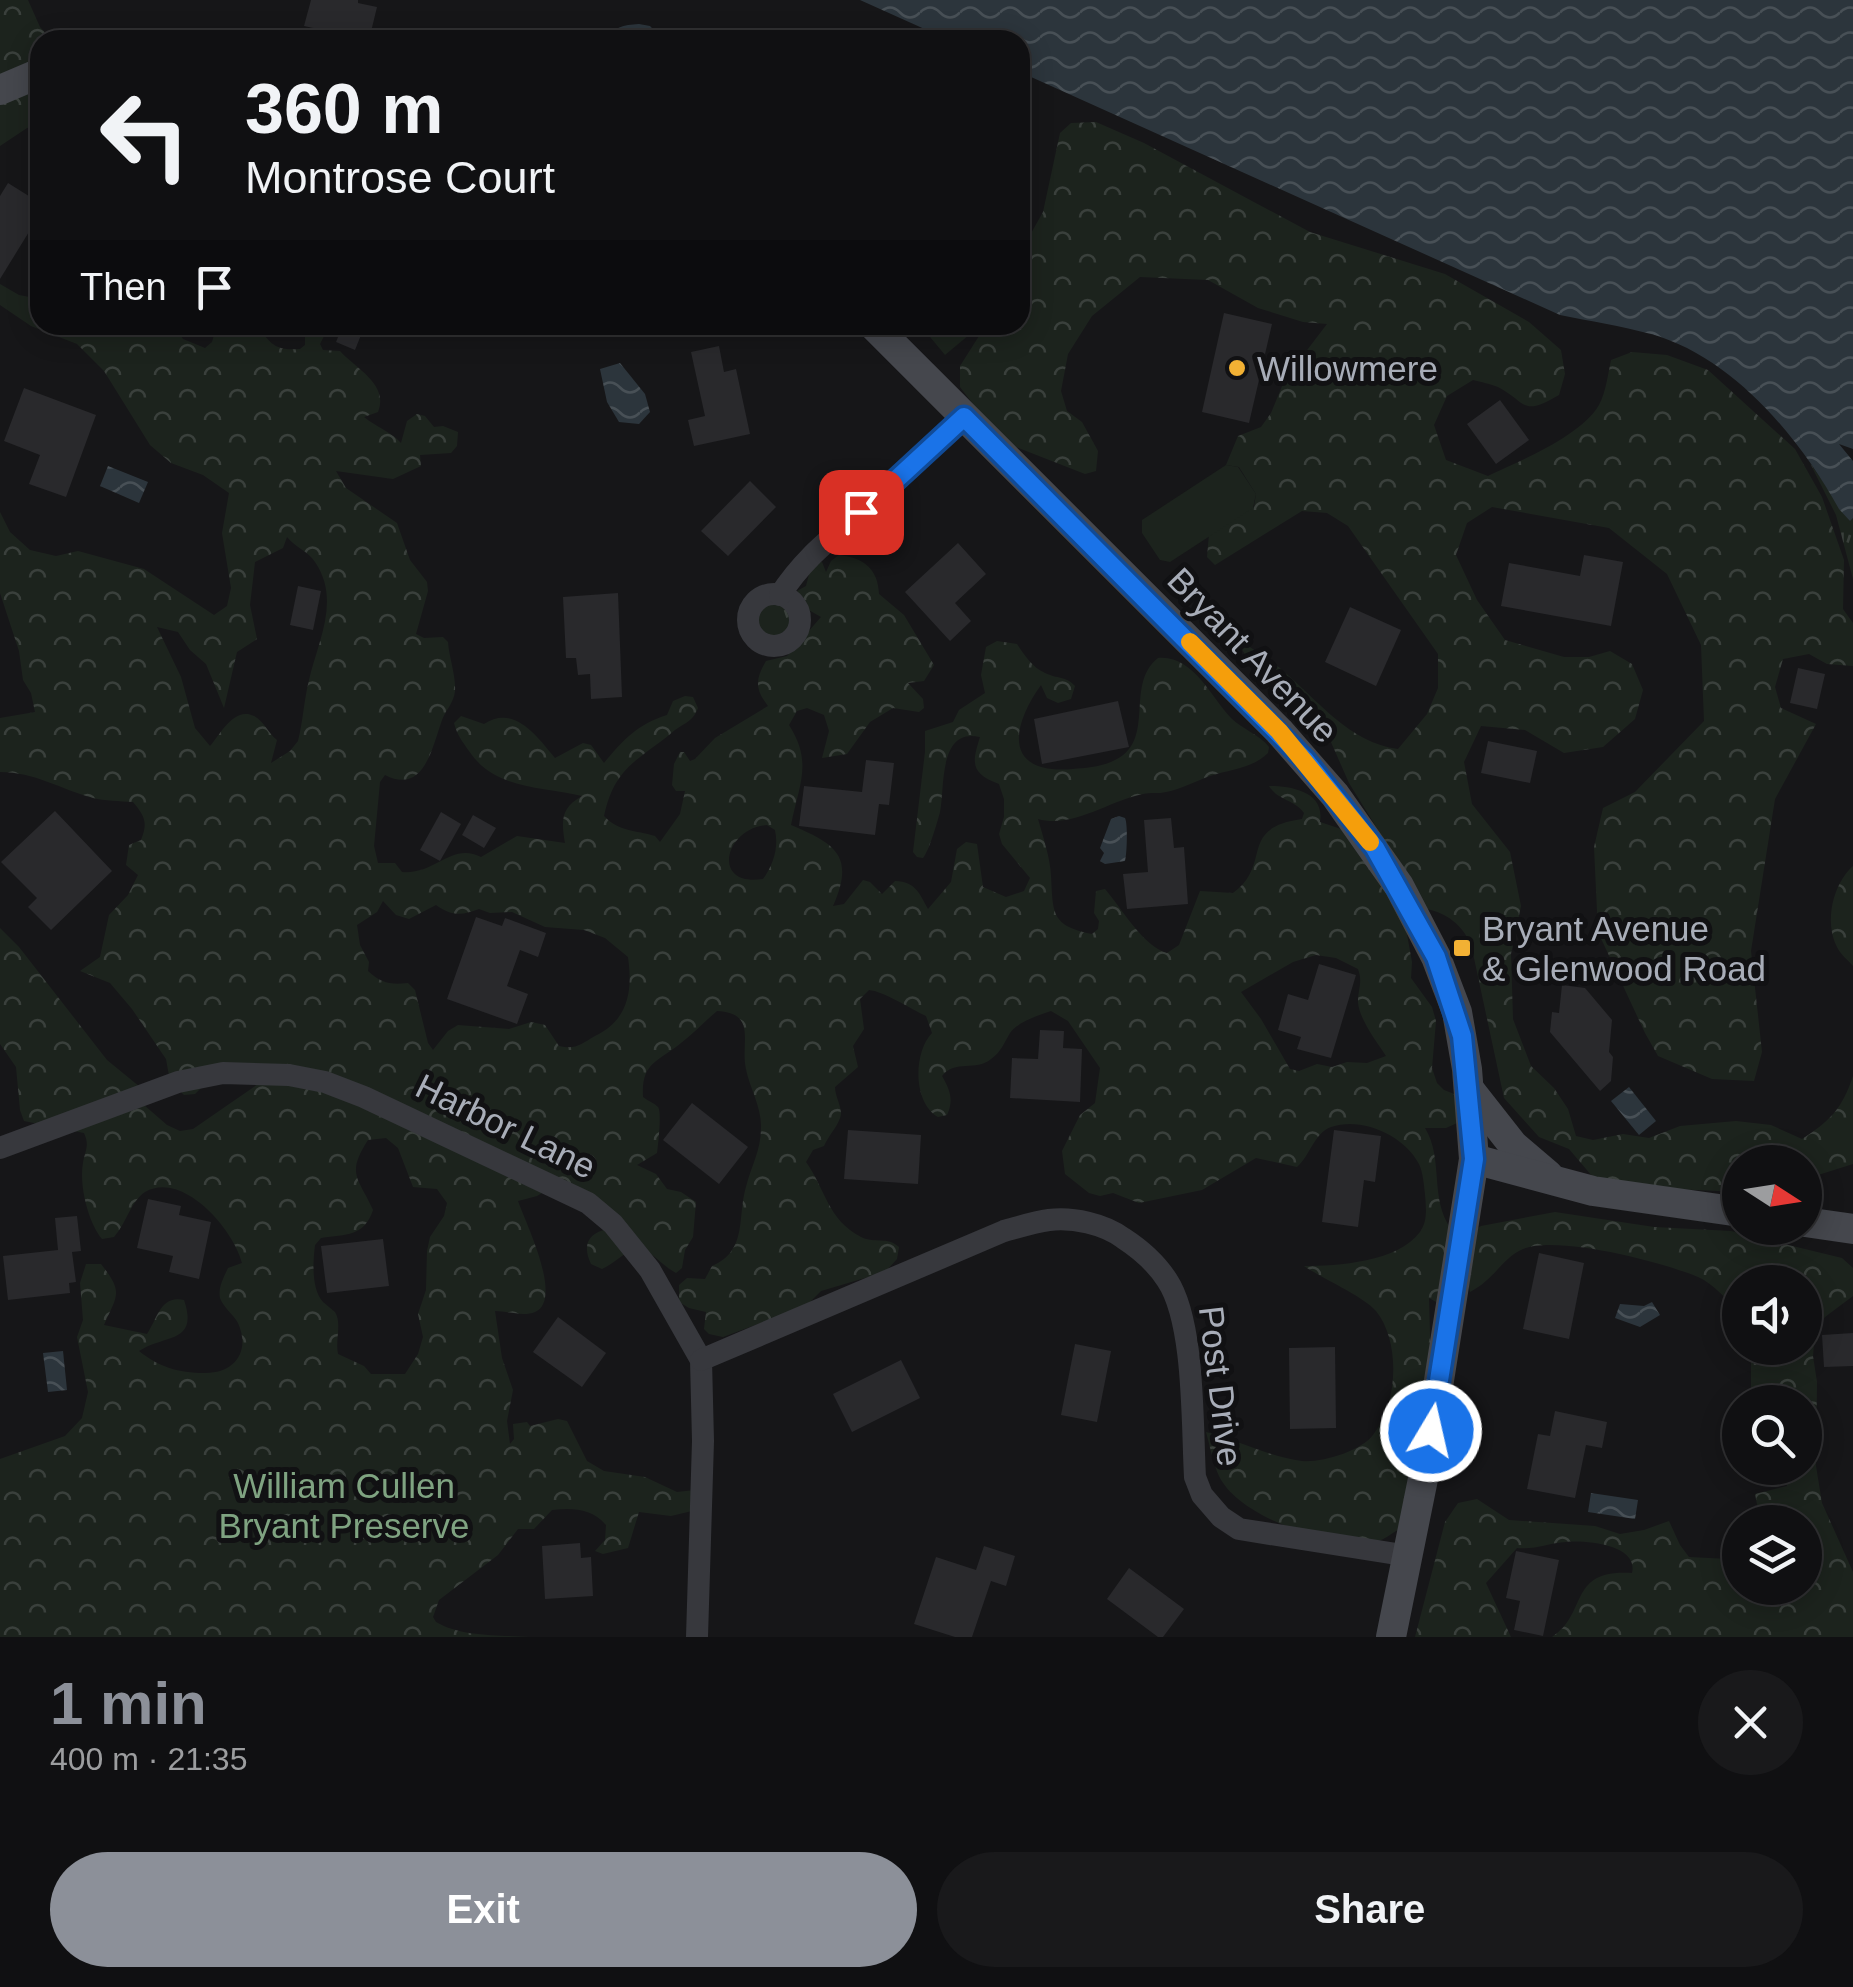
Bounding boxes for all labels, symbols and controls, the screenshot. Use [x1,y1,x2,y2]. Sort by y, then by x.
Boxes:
icon: left [80,70,210,200]
text: 360 m [245,70,443,148]
text: Montrose Court [245,152,555,203]
icon: arrive [187,260,242,315]
text: Then [80,266,167,308]
place label: Willowmere [1257,349,1438,388]
marker: Willowmere [1226,357,1248,379]
pin [819,470,904,555]
icon: arrive [834,485,889,540]
street label: Bryant Avenue [1160,560,1346,750]
place label: Bryant Avenue & Glenwood Road [1482,909,1766,988]
marker: Bryant Avenue & Glenwood Road [1451,937,1473,959]
street label: Harbor Lane [410,1066,602,1186]
north arrow [1722,1145,1822,1245]
map controls [1722,1145,1822,1605]
button: sound [1722,1265,1822,1365]
street label: Post Drive [1192,1304,1250,1468]
position arrow [1379,1379,1483,1483]
button: search [1722,1385,1822,1485]
park label: William Cullen Bryant Preserve [219,1466,469,1545]
button: layers [1722,1505,1822,1605]
text: 1 min [50,1670,207,1737]
button: close [1698,1670,1803,1775]
text: 400 m · 21:35 [50,1741,247,1777]
button: Exit [50,1852,917,1967]
button: Share [937,1852,1803,1967]

